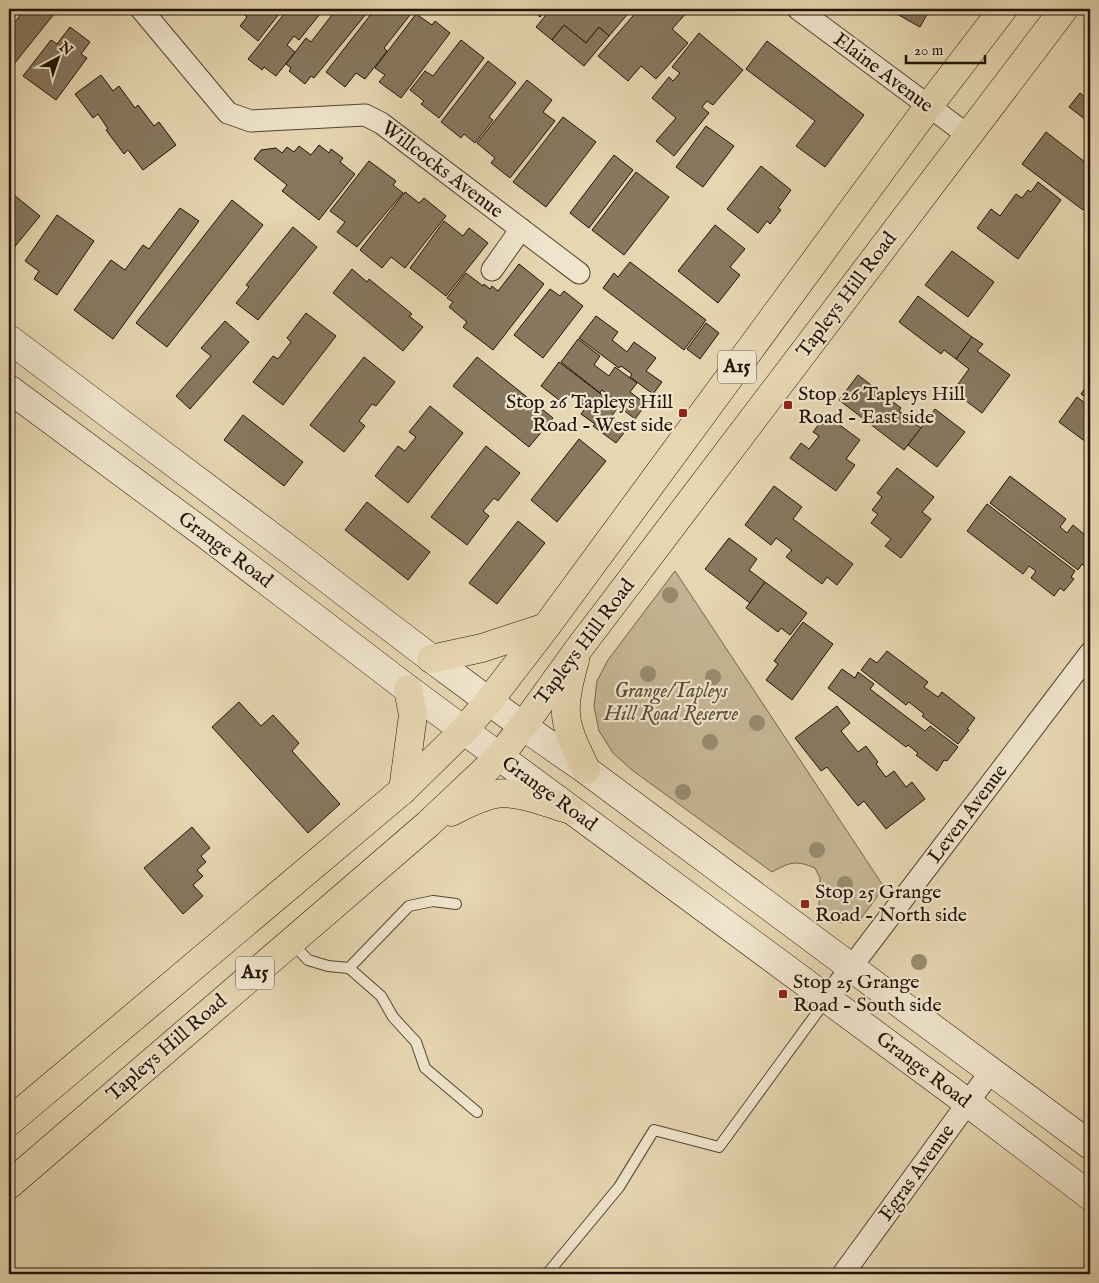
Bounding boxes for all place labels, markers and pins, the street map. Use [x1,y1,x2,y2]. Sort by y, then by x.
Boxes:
place label: Stop 26 Tapleys Hill Road - East side [798,382,965,430]
place label: Stop 26 Tapleys Hill Road - West side [506,390,674,438]
marker: Stop 26 Tapleys Hill Road - East side [782,399,794,411]
marker: Stop 26 Tapleys Hill Road - West side [677,407,689,419]
place label: Stop 25 Grange Road - North side [815,880,967,928]
marker: Stop 25 Grange Road - North side [799,898,811,910]
place label: Stop 25 Grange Road - South side [793,970,942,1018]
marker: Stop 25 Grange Road - South side [777,988,789,1000]

